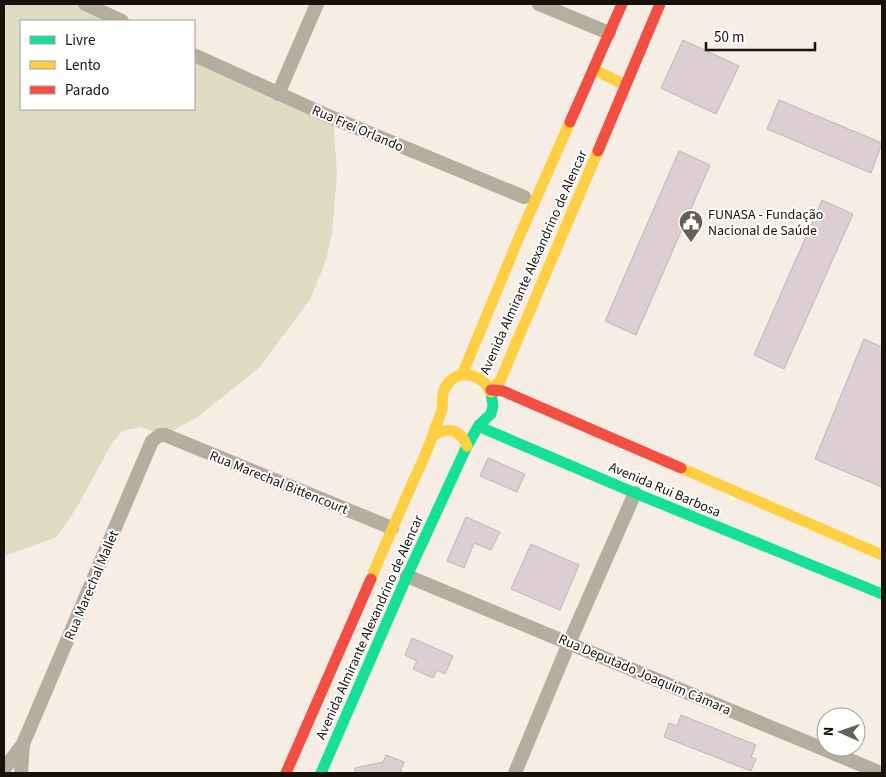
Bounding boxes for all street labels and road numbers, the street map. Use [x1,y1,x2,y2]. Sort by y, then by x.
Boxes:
street label: Rua Frei Orlando [309,101,407,157]
street label: Avenida Almirante Alexandrino de Alencar [475,147,593,378]
street label: Rua Marechal Bittencourt [206,446,351,520]
street label: Avenida Rui Barbosa [606,457,724,523]
street label: Avenida Almirante Alexandrino de Alencar [311,512,429,743]
street label: Rua Marechal Mallet [60,527,124,643]
street label: Rua Deputado Joaquim Câmara [555,629,734,720]

